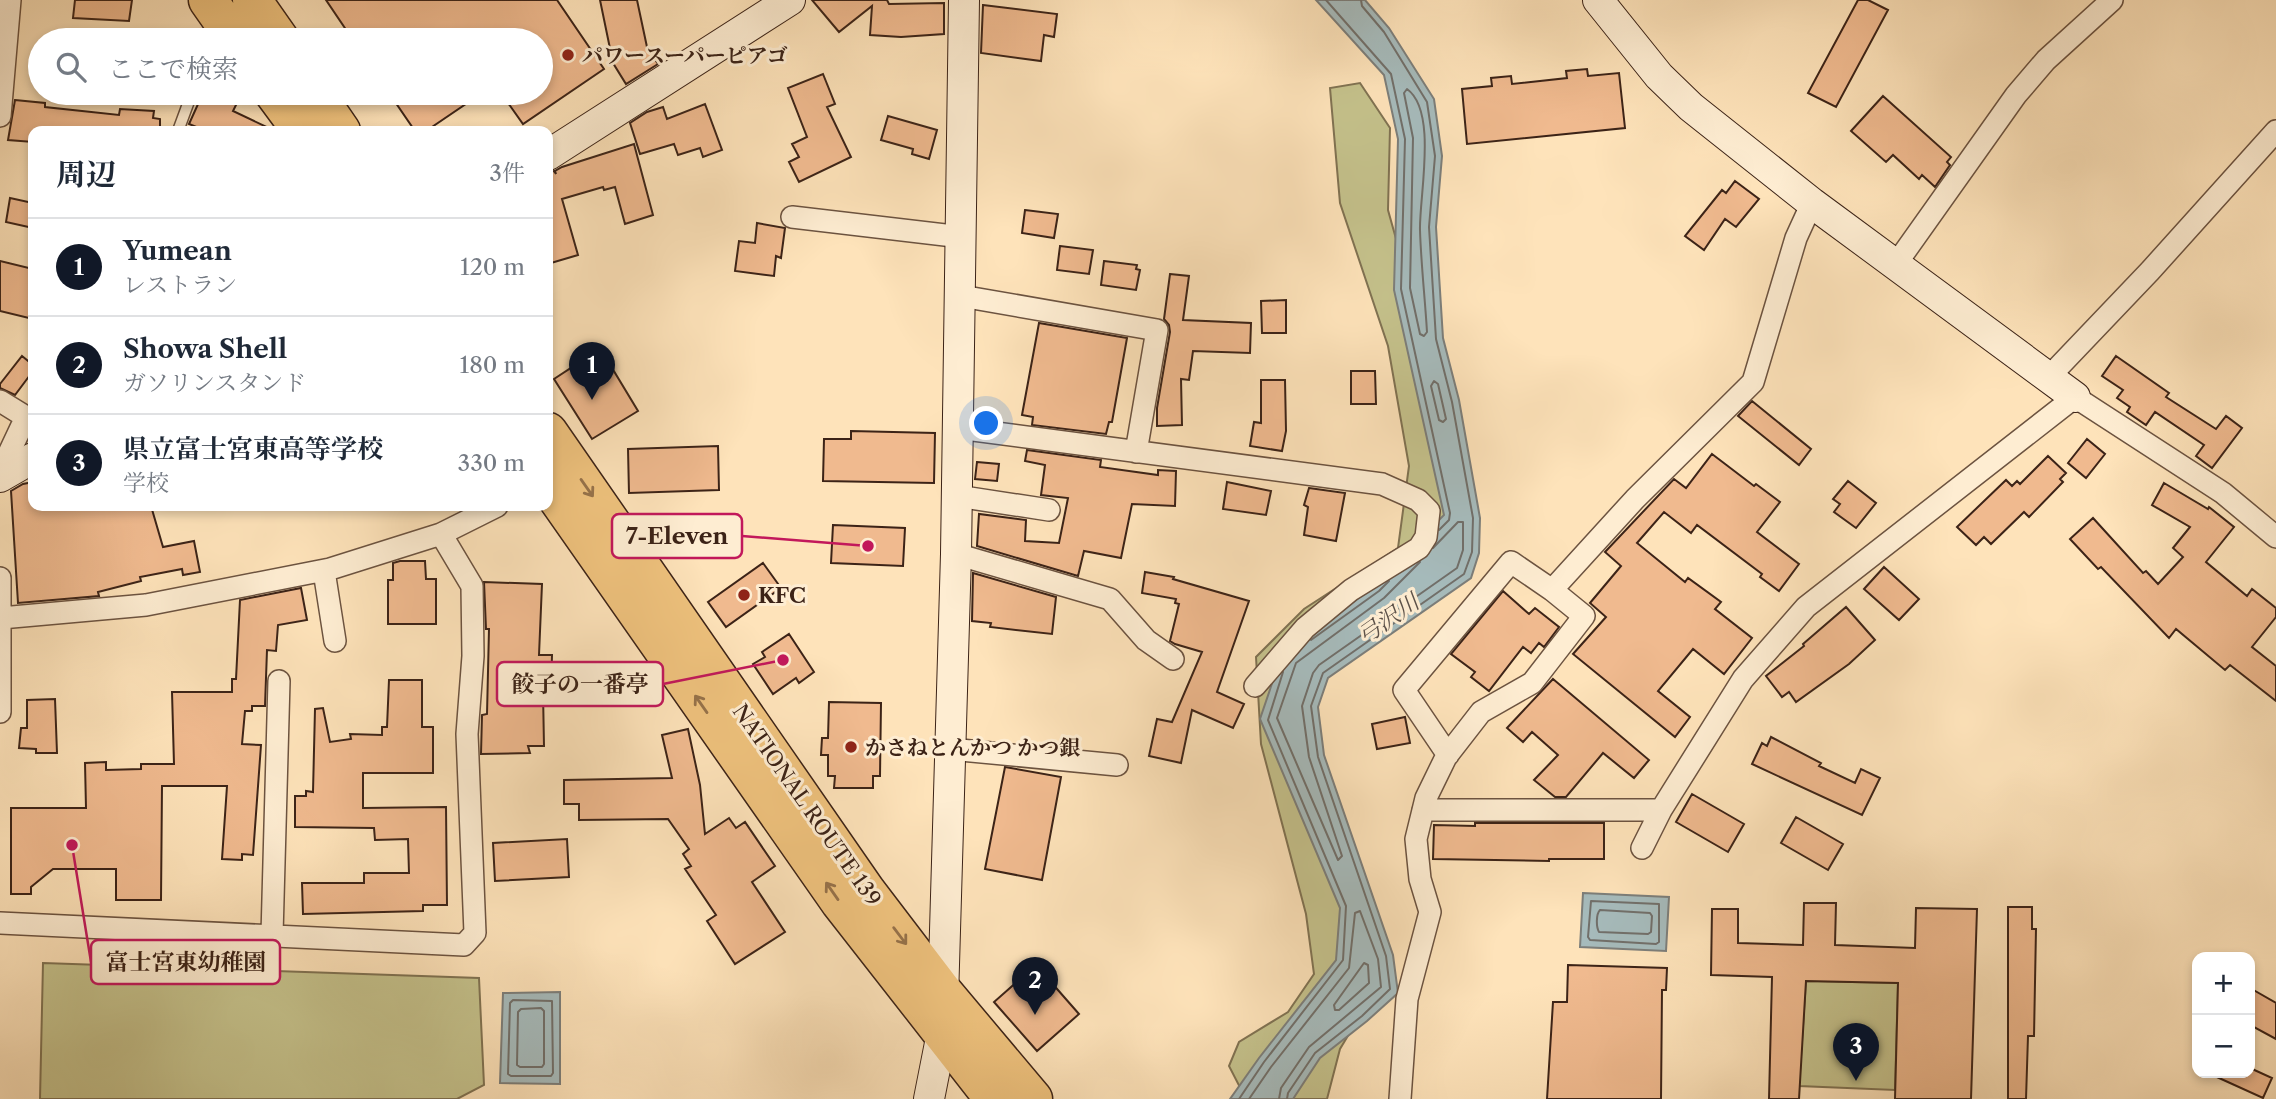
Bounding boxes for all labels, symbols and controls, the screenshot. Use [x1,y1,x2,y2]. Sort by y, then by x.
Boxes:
search box [28,28,553,105]
place label: パワースーパーピアゴ [582,43,788,68]
marker: パワースーパーピアゴ [560,47,576,63]
icon: search [52,48,90,86]
text: ここで検索 [108,53,238,85]
text: 周辺 [56,156,116,193]
text: 3件 [489,159,525,187]
text: Yumean [123,235,232,267]
text: 1 [74,253,84,281]
text: 120 m [460,253,525,281]
text: レストラン [123,271,237,299]
text: Showa Shell [123,333,287,365]
pin: 1 [569,342,615,400]
text: 2 [72,351,86,379]
text: 180 m [460,351,525,379]
text: ガソリンスタンド [123,369,306,397]
your location [969,406,1003,440]
text: 県立富士宮東高等学校 [123,433,383,465]
text: 3 [73,449,86,477]
text: 330 m [458,449,525,477]
text: 学校 [123,469,169,497]
one-way arrow [580,478,594,497]
callout: 7-Eleven [612,514,742,558]
text: 7-Eleven [626,522,728,550]
place label: KFC [758,583,806,608]
water label: 弓沢川 [1352,586,1427,650]
marker: KFC [736,587,752,603]
callout: 餃子の一番亭 [497,662,663,706]
text: 餃子の一番亭 [511,670,649,698]
one-way arrow [694,695,708,714]
street label: NATIONAL ROUTE 139 [728,699,886,911]
place label: かさねとんかつ かつ銀 [865,735,1080,760]
marker: かさねとんかつ かつ銀 [843,739,859,755]
one-way arrow [825,881,839,901]
one-way arrow [892,926,907,944]
callout: 富士宮東幼稚園 [91,940,280,984]
text: 富士宮東幼稚園 [106,948,267,976]
map controls [2192,952,2255,1078]
button: + [2192,952,2255,1015]
pin: 2 [1012,957,1058,1015]
button: − [2192,1015,2255,1078]
pin: 3 [1833,1023,1879,1081]

